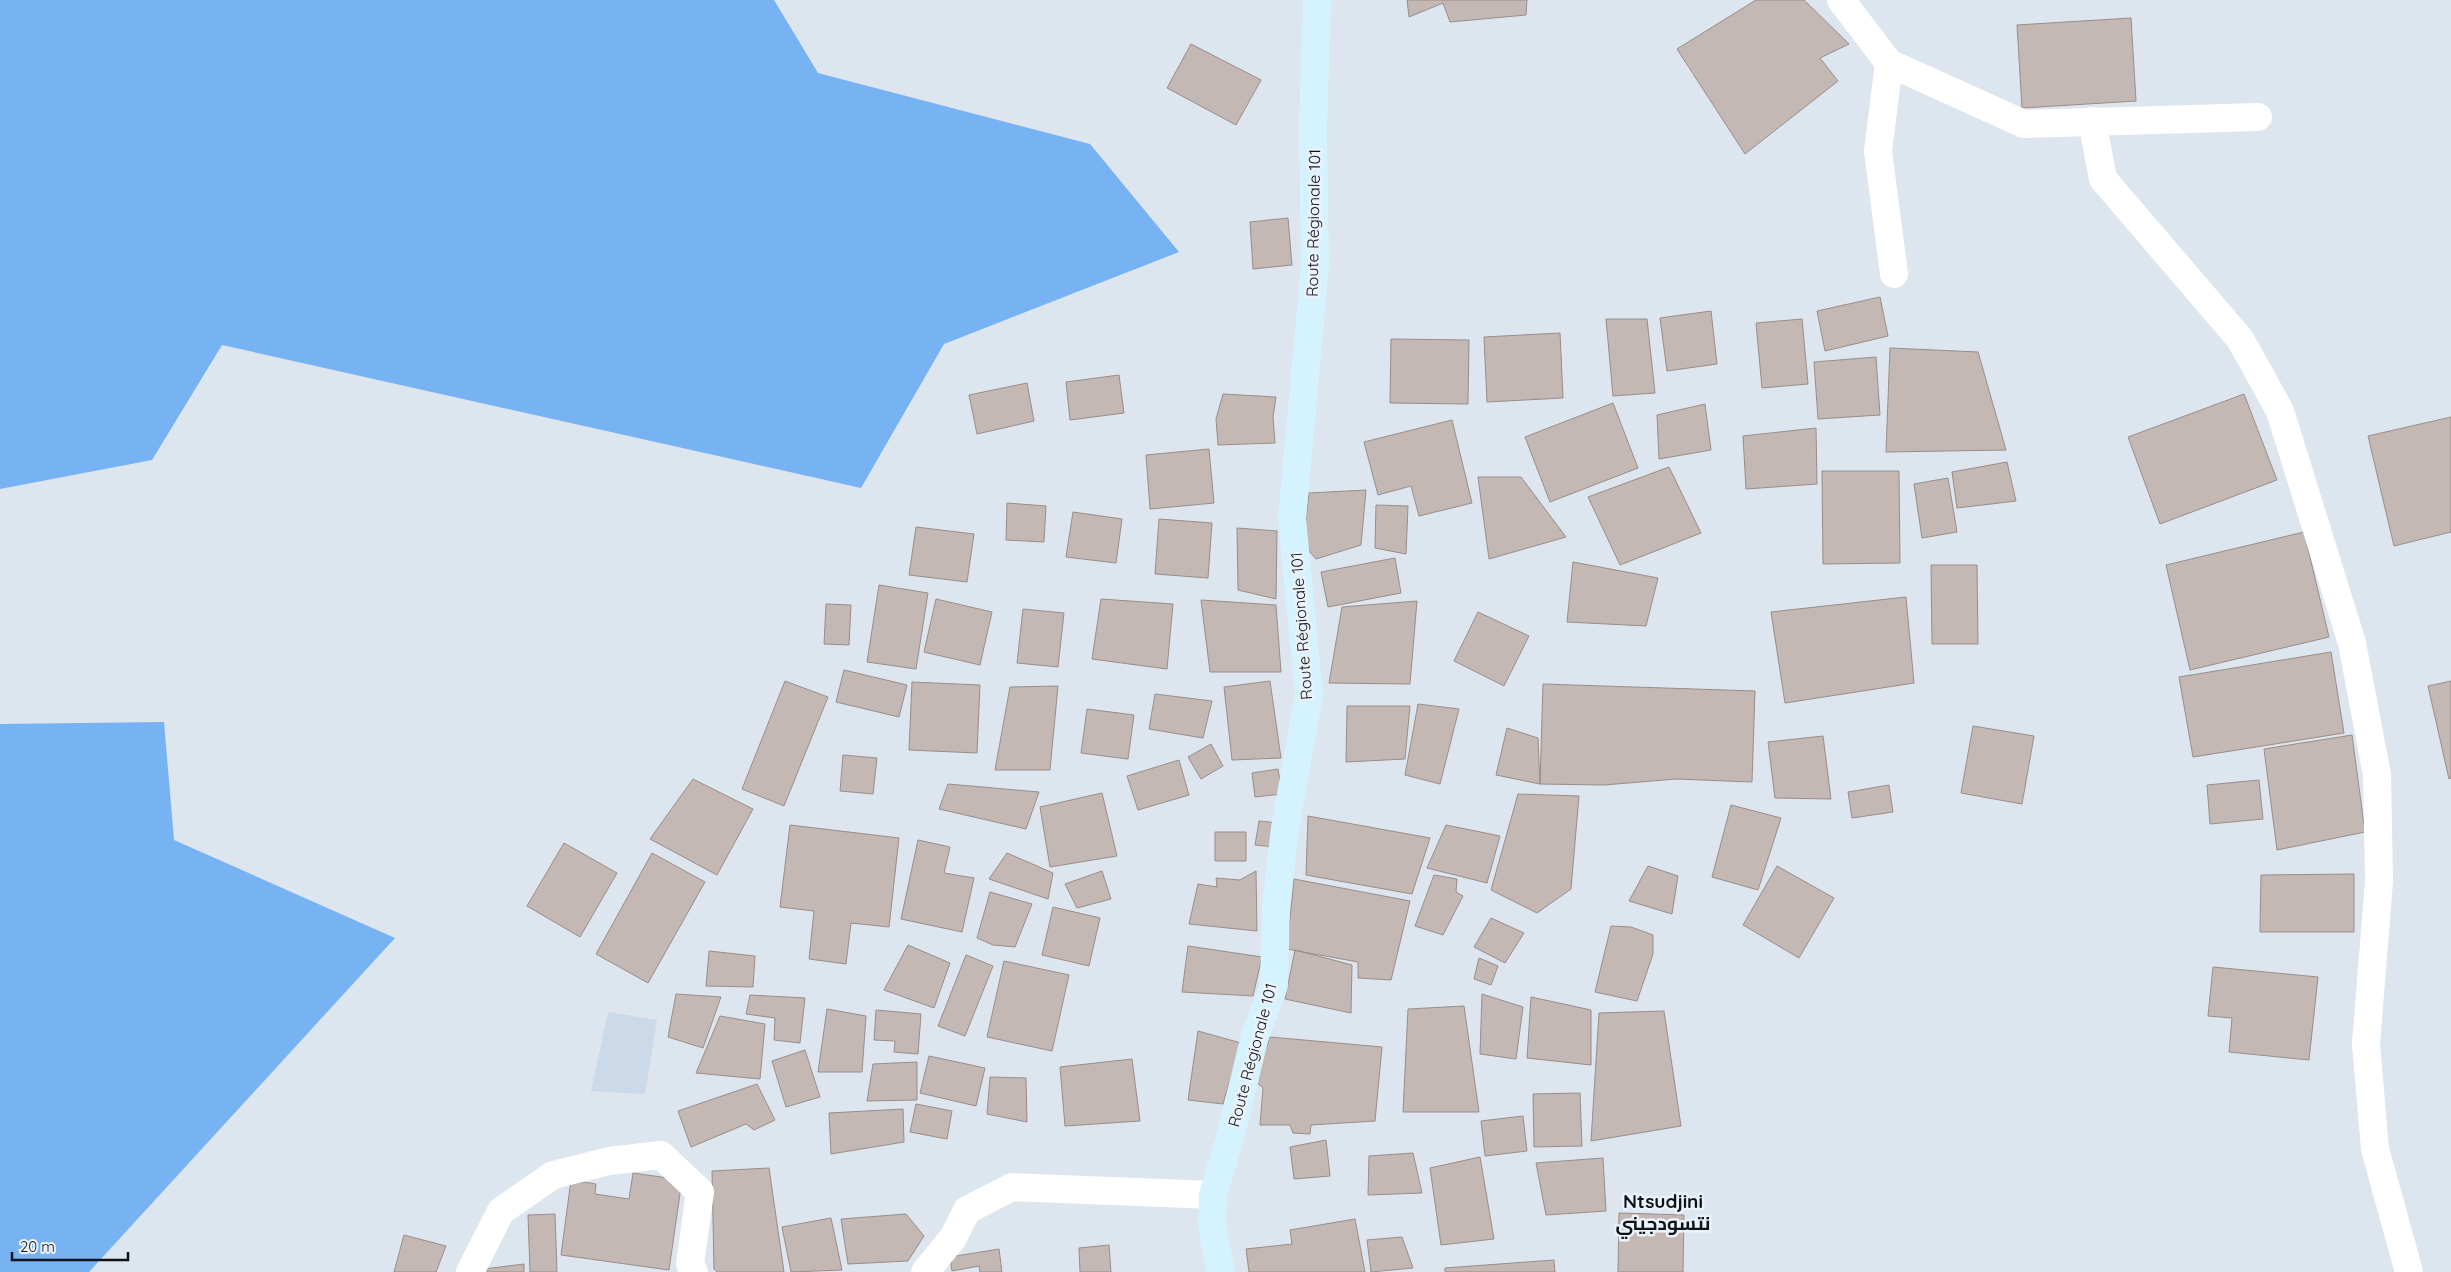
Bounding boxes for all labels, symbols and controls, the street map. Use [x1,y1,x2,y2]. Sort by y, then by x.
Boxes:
street label: Route Régionale 101 [1302,149,1324,297]
street label: Route Régionale 101 [1286,551,1316,701]
street label: Route Régionale 101 [1223,981,1281,1129]
district label: Ntsudjini نتسودجيني [1615,1189,1711,1239]
scale bar [12,1230,129,1262]
text: 20 m [20,1237,55,1256]

